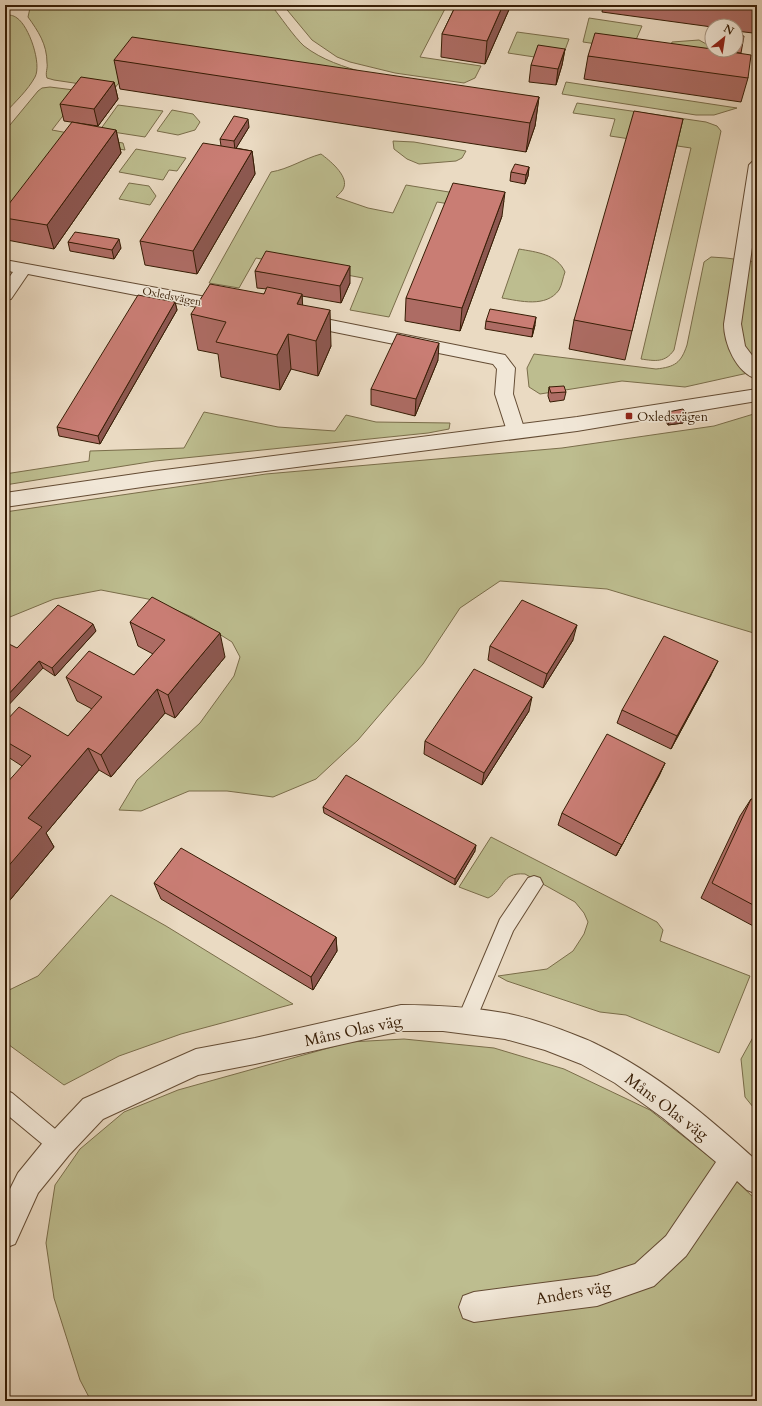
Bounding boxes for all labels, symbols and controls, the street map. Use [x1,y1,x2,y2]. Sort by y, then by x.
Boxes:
north arrow [704,18,744,58]
text: N [721,21,737,39]
street label: Oxledsvägen [141,283,204,310]
place label: Oxledsvägen [637,408,709,426]
marker: Oxledsvägen [624,411,634,421]
street label: Måns Olas väg [302,1010,404,1052]
street label: Måns Olas väg [620,1068,713,1145]
street label: Anders väg [534,1276,612,1310]

